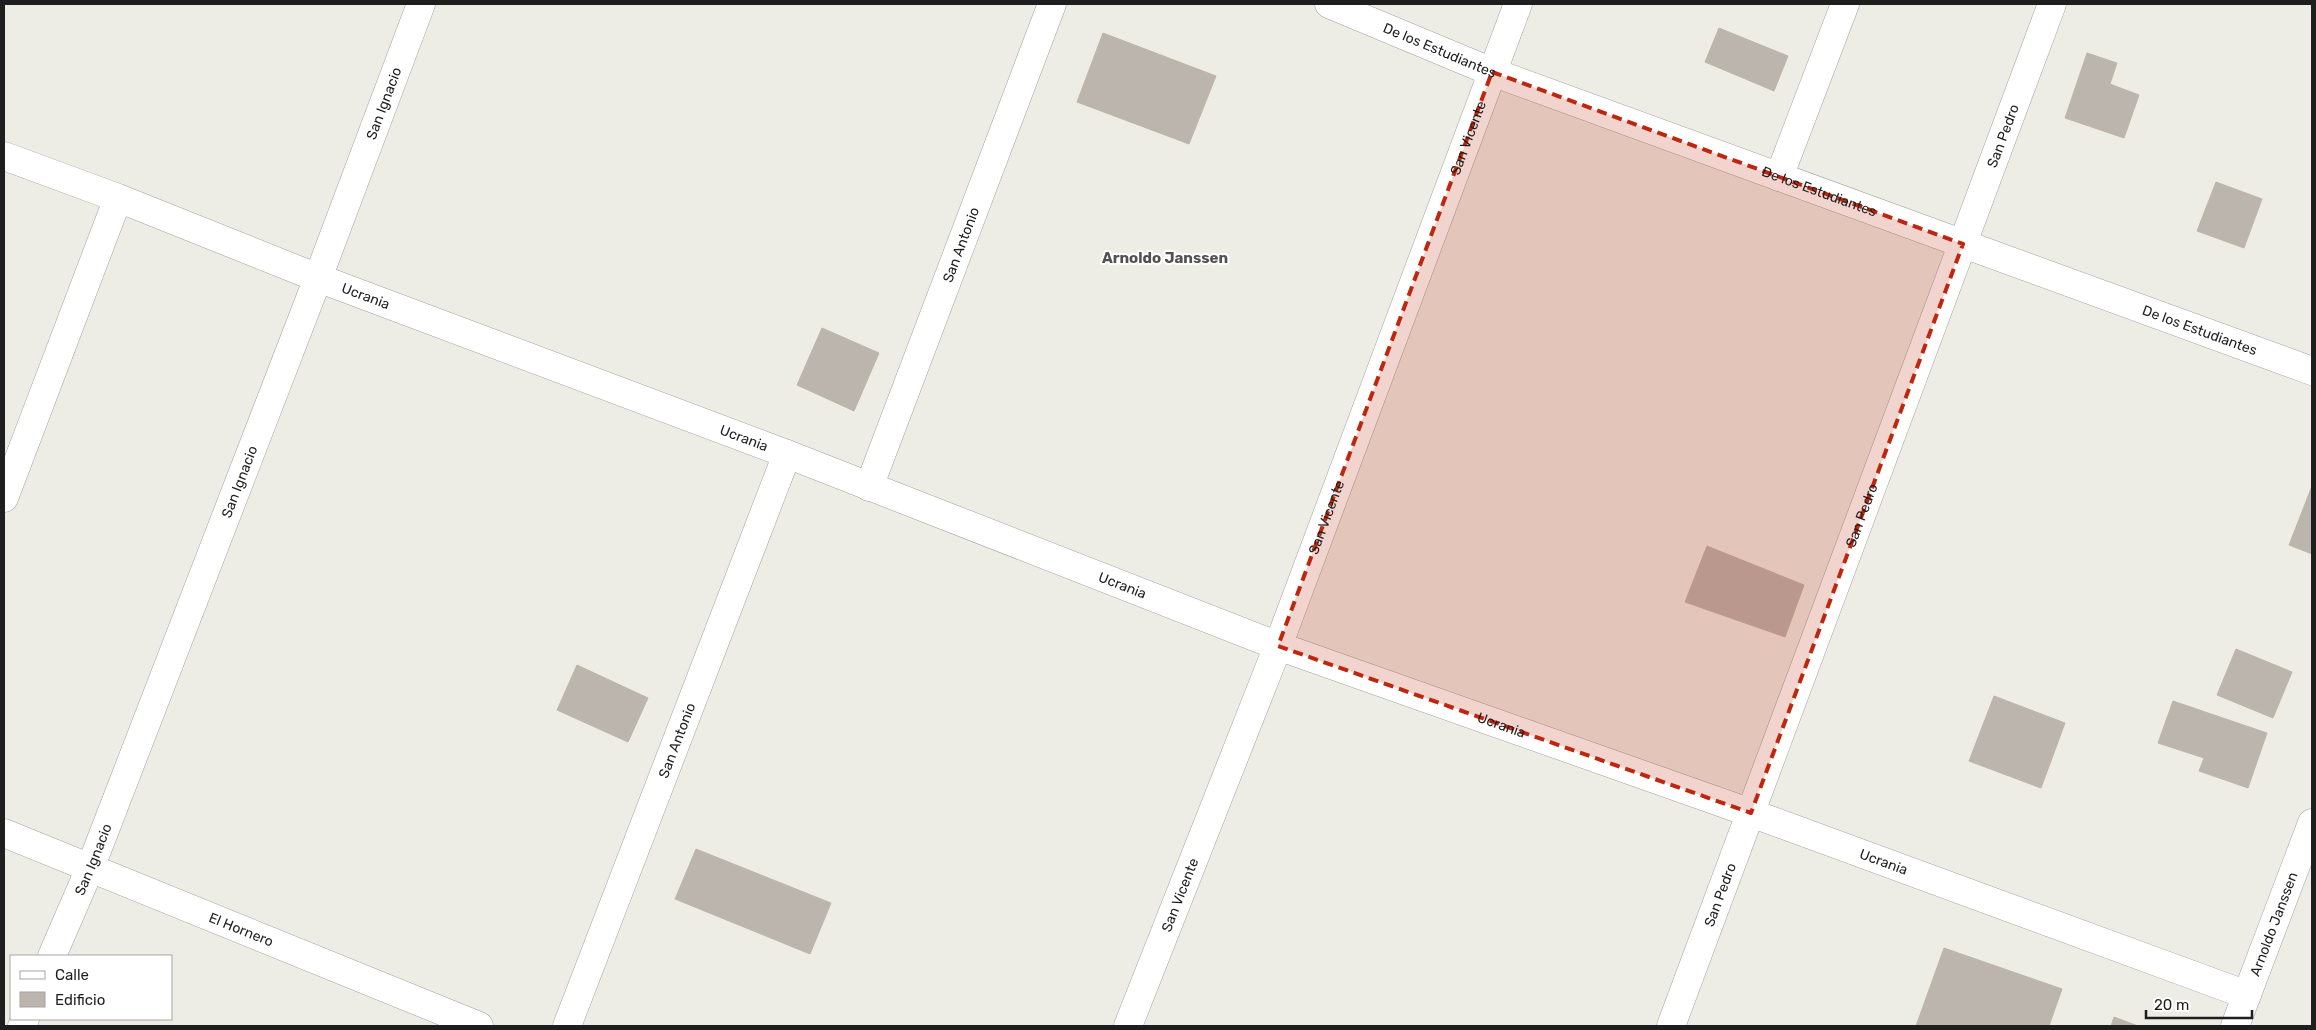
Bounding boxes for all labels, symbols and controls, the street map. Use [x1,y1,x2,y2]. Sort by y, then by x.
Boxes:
street label: De los Estudiantes [1381,20,1498,82]
street label: San Ignacio [363,65,405,142]
street label: San Vicente [1447,98,1490,177]
street label: San Pedro [1984,102,2023,170]
street label: De los Estudiantes [1759,163,1879,221]
street label: San Antonio [939,205,983,285]
district label: Arnoldo Janssen [1102,249,1228,267]
street label: Ucrania [339,280,392,313]
street label: De los Estudiantes [2140,302,2259,359]
street label: Ucrania [717,422,770,455]
street label: San Ignacio [218,443,261,520]
street label: San Vicente [1305,478,1348,557]
street label: San Pedro [1842,481,1881,550]
street label: Ucrania [1096,569,1149,603]
street label: San Antonio [655,701,699,781]
street label: Ucrania [1475,709,1528,742]
street label: San Ignacio [71,821,116,898]
street label: Ucrania [1857,846,1910,879]
street label: San Vicente [1158,856,1202,934]
street label: San Pedro [1701,861,1740,929]
street label: Arnoldo Janssen [2247,870,2302,979]
street label: El Hornero [206,909,276,951]
legend [10,955,172,1020]
text: Calle [55,966,89,984]
scale bar [2146,988,2252,1020]
text: Edificio [55,991,105,1009]
text: 20 m [2154,996,2189,1014]

